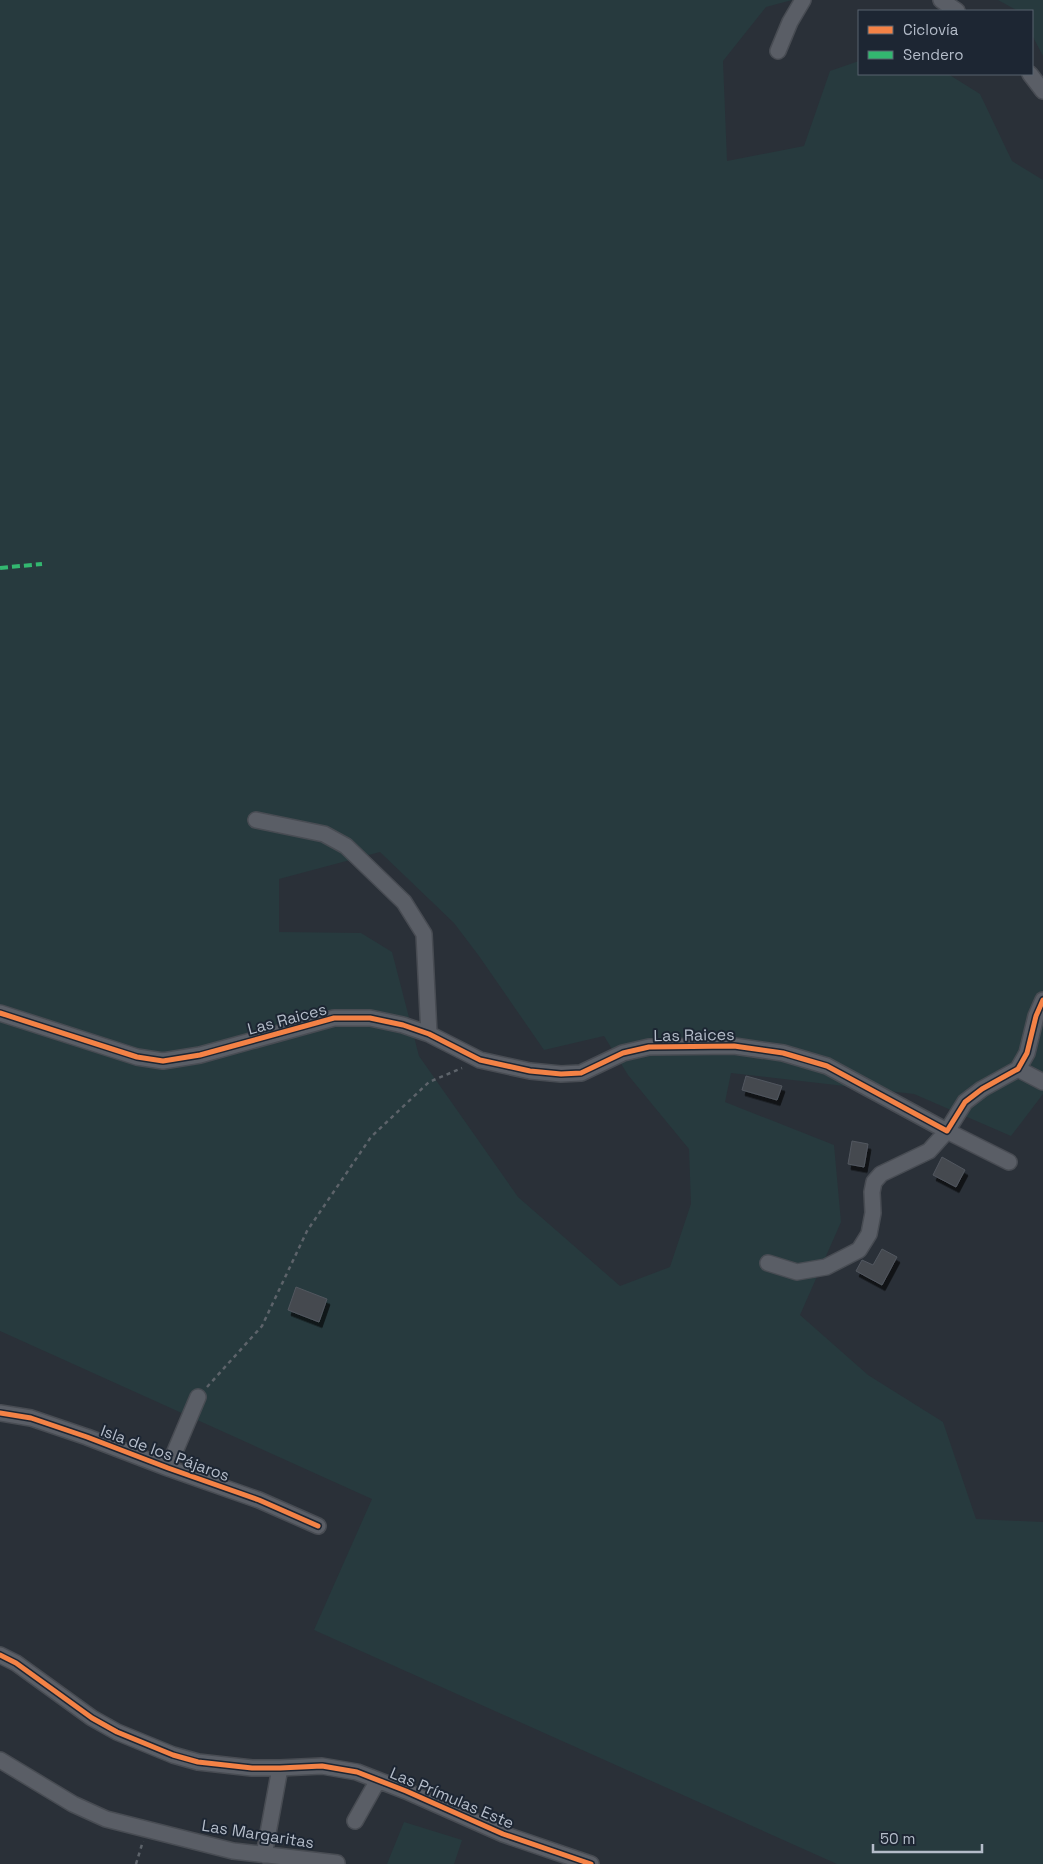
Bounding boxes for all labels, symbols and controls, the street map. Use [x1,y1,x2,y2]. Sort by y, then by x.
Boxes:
legend [858,10,1033,75]
text: Ciclovía [903,20,959,39]
text: Sendero [903,45,963,64]
street label: Las Raices [245,998,329,1040]
street label: Las Raices [653,1024,735,1046]
street label: Isla de los Pájaros [98,1420,232,1486]
street label: Las Prímulas Este [387,1762,517,1834]
street label: Las Margaritas [200,1815,316,1853]
scale bar [873,1822,982,1854]
text: 50 m [880,1829,915,1848]

